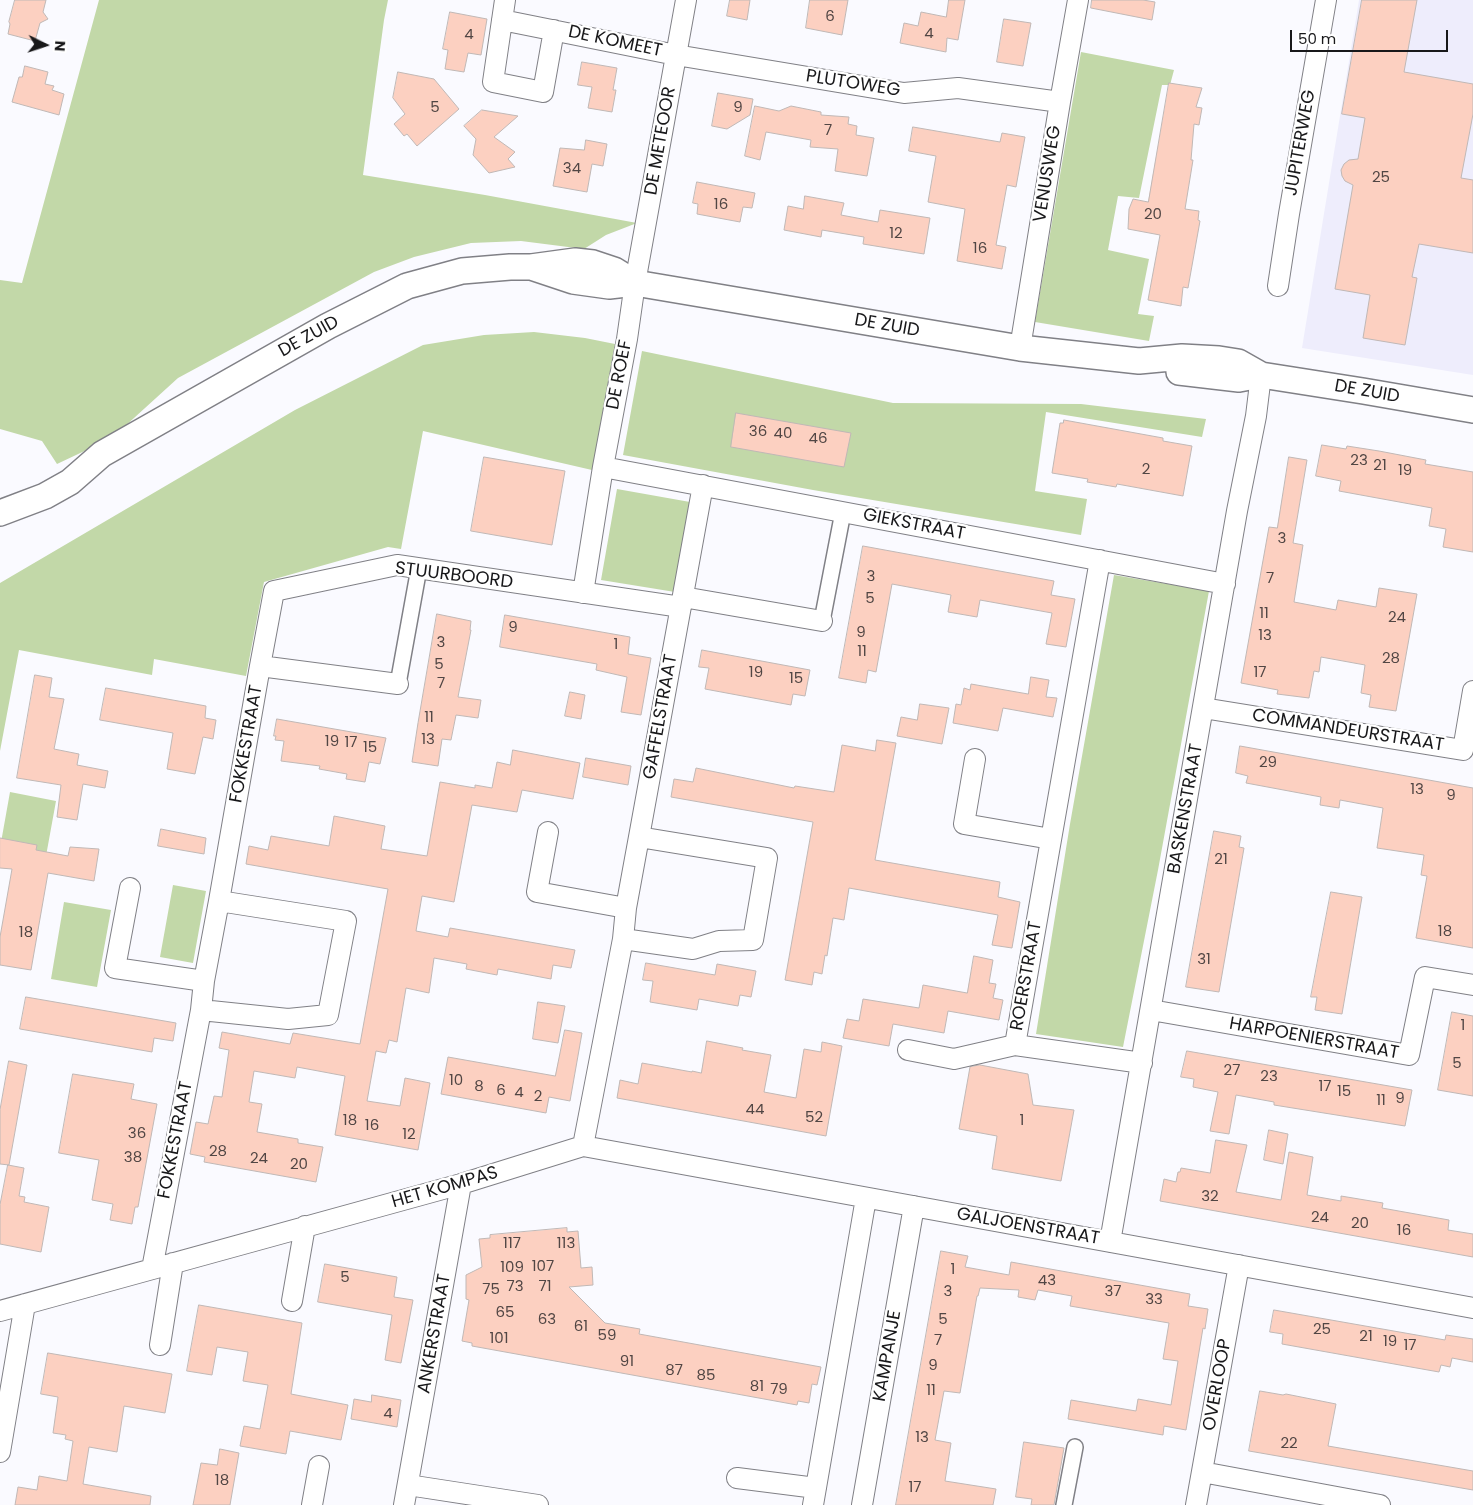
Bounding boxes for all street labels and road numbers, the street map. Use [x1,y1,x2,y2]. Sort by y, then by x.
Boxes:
street label: DE KOMEET [566,22,664,62]
street label: PLUTOWEG [804,66,902,102]
street label: DE METEOOR [641,85,681,197]
street label: JUPITERWEG [1281,88,1321,198]
street label: VENUSWEG [1030,124,1066,224]
street label: DE ZUID [853,310,921,342]
street label: DE ZUID [275,312,343,362]
street label: DE ROEF [603,339,637,411]
street label: DE ZUID [1333,376,1401,408]
street label: GIEKSTRAAT [861,505,967,545]
street label: STUURBOORD [394,558,514,594]
street label: GAFFELSTRAAT [639,653,683,781]
street label: FOKKESTRAAT [226,683,268,805]
street label: COMMANDEURSTRAAT [1250,705,1446,757]
street label: BASKENSTRAAT [1164,742,1208,876]
street label: ROERSTRAAT [1007,920,1047,1032]
street label: HARPOENIERSTRAAT [1228,1013,1400,1065]
street label: FOKKESTRAAT [154,1079,198,1201]
street label: HET KOMPAS [389,1162,501,1214]
street label: GALJOENSTRAAT [955,1204,1101,1250]
street label: ANKERSTRAAT [414,1273,456,1395]
street label: KAMPANJE [869,1309,907,1403]
street label: OVERLOOP [1199,1337,1237,1433]

